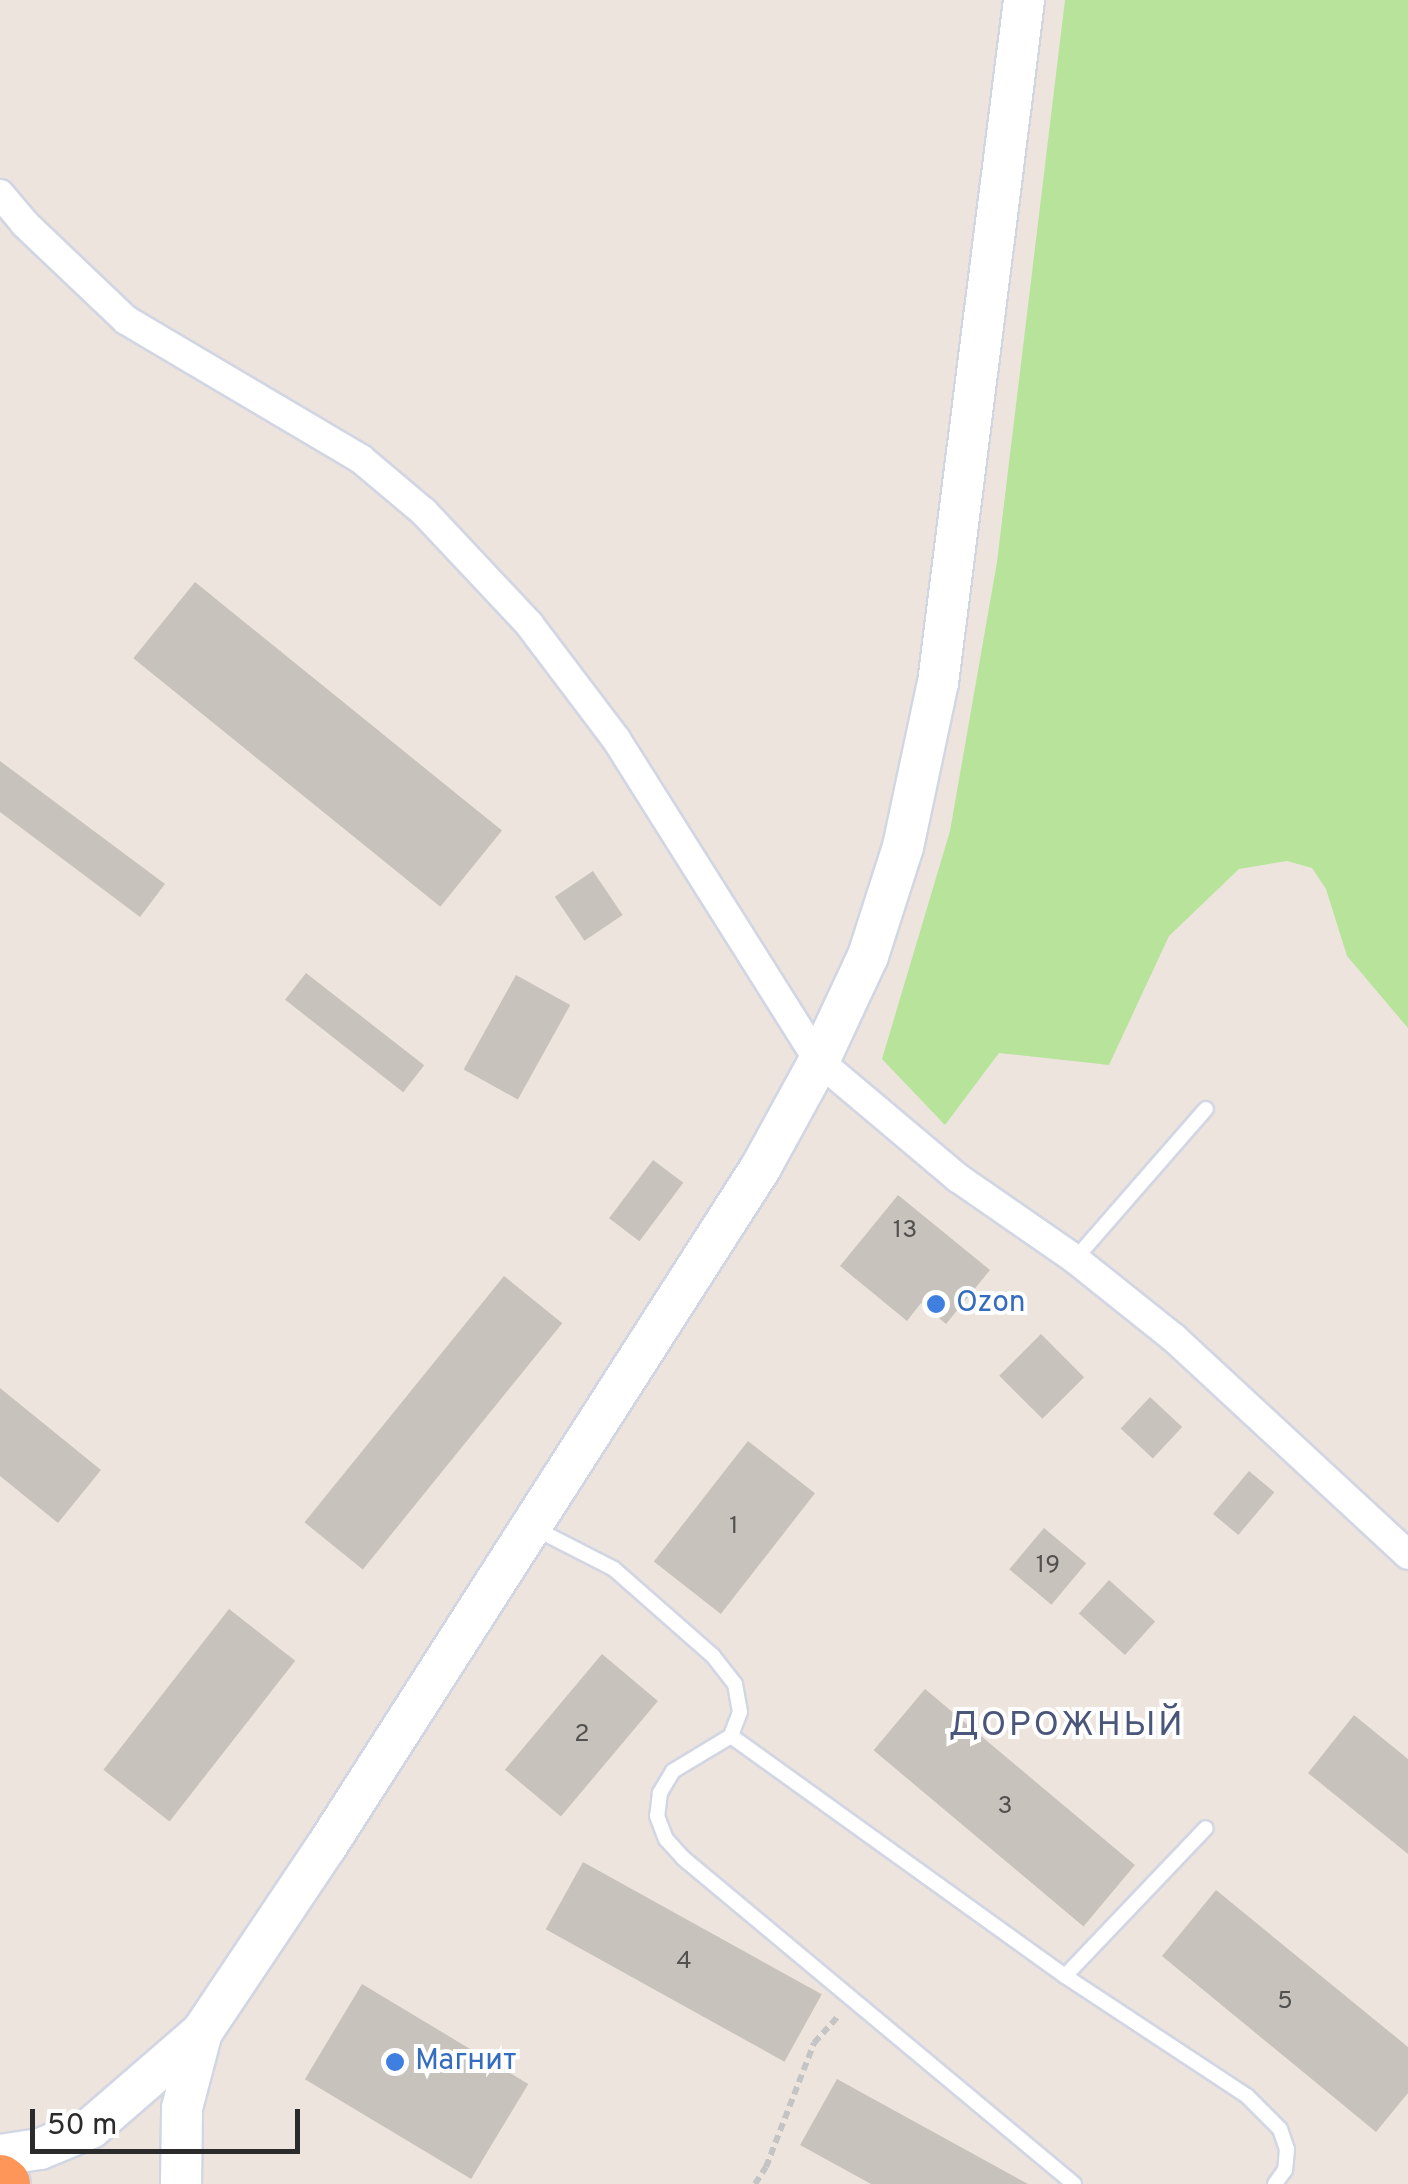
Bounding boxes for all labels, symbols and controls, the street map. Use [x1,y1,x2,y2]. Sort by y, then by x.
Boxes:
house number: 13 [893,1216,917,1246]
place label: Ozon [956,1286,1026,1322]
marker: Ozon [925,1293,947,1315]
house number: 1 [729,1512,739,1542]
house number: 19 [1036,1551,1060,1581]
district label: ДОРОЖНЫЙ [949,1705,1185,1747]
house number: 2 [574,1720,590,1750]
house number: 3 [997,1792,1013,1822]
house number: 4 [676,1947,692,1977]
house number: 5 [1277,1987,1293,2017]
place label: Магнит [415,2044,517,2080]
marker: Магнит [384,2051,406,2073]
scale bar [35,2089,305,2151]
text: 50 m [47,2108,117,2145]

